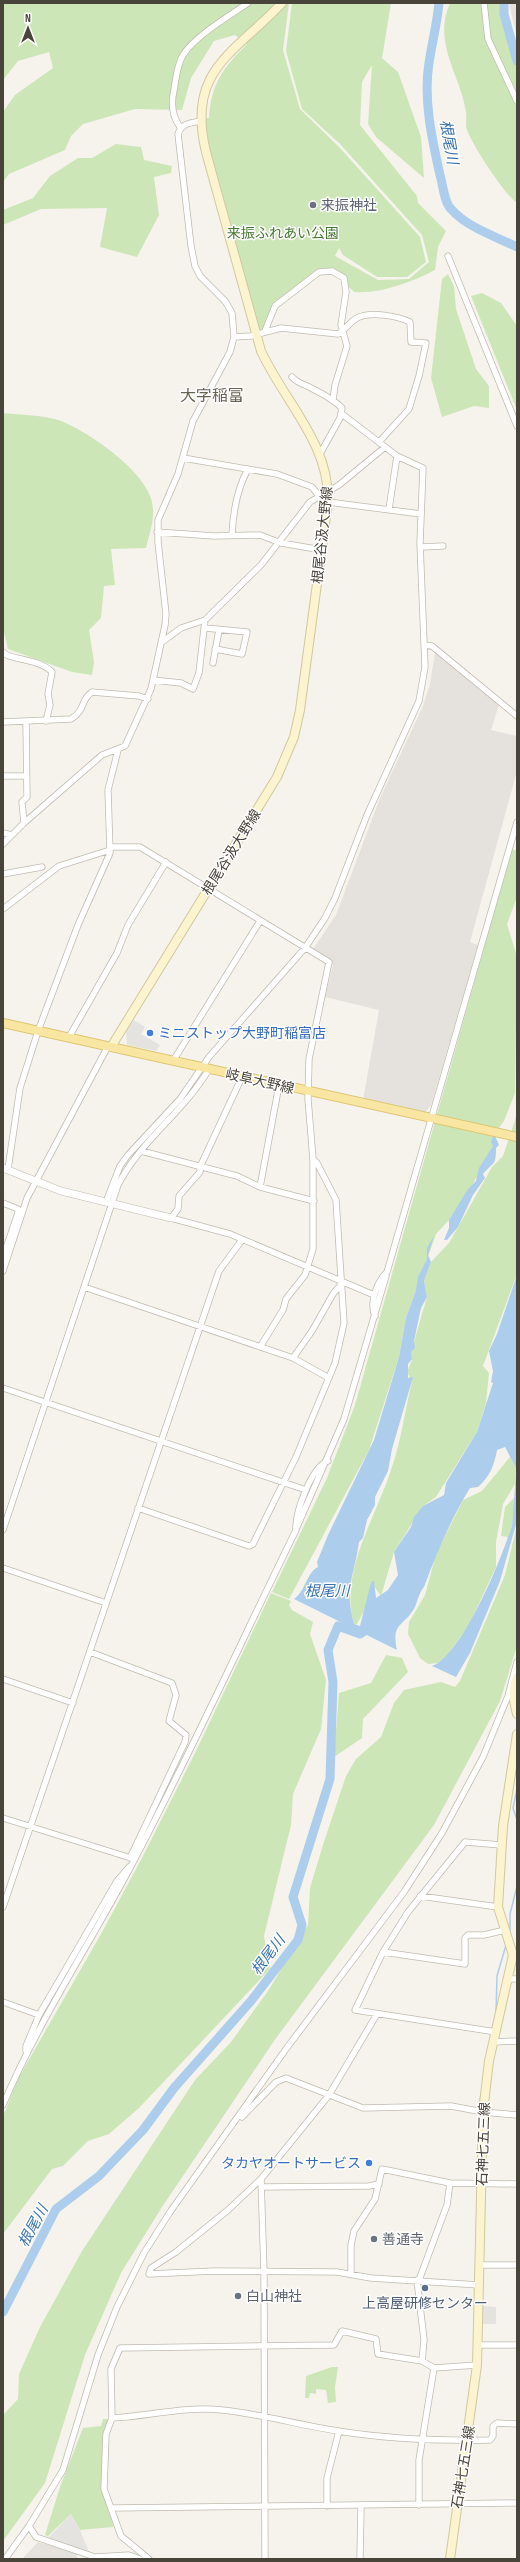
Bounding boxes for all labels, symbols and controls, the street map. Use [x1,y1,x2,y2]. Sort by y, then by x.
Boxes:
north arrow [8,8,48,48]
text: N [25,12,31,25]
water label: 根尾川 [435,118,462,168]
place label: 来振神社 [321,197,377,214]
marker: 来振神社 [308,200,318,210]
park label: 来振ふれあい公園 [227,225,339,242]
district label: 大字稲富 [180,387,244,406]
street label: 根尾谷汲大野線 [309,485,336,585]
street label: 根尾谷汲大野線 [198,806,265,898]
place label: ミニストップ大野町稲富店 [158,1025,326,1042]
marker: ミニストップ大野町稲富店 [145,1028,155,1038]
street label: 岐阜大野線 [224,1065,296,1098]
water label: 根尾川 [304,1582,351,1601]
water label: 根尾川 [247,1930,291,1979]
street label: 石神七五三線 [474,2102,493,2186]
place label: タカヤオートサービス [221,2155,361,2172]
marker: タカヤオートサービス [364,2158,374,2168]
water label: 根尾川 [14,2200,54,2251]
place label: 善通寺 [382,2231,424,2248]
marker: 善通寺 [369,2234,379,2244]
marker: 上高屋研修センター [420,2283,430,2293]
place label: 白山神社 [246,2288,302,2305]
marker: 白山神社 [233,2291,243,2301]
place label: 上高屋研修センター [362,2295,488,2312]
street label: 石神七五三線 [449,2424,478,2510]

